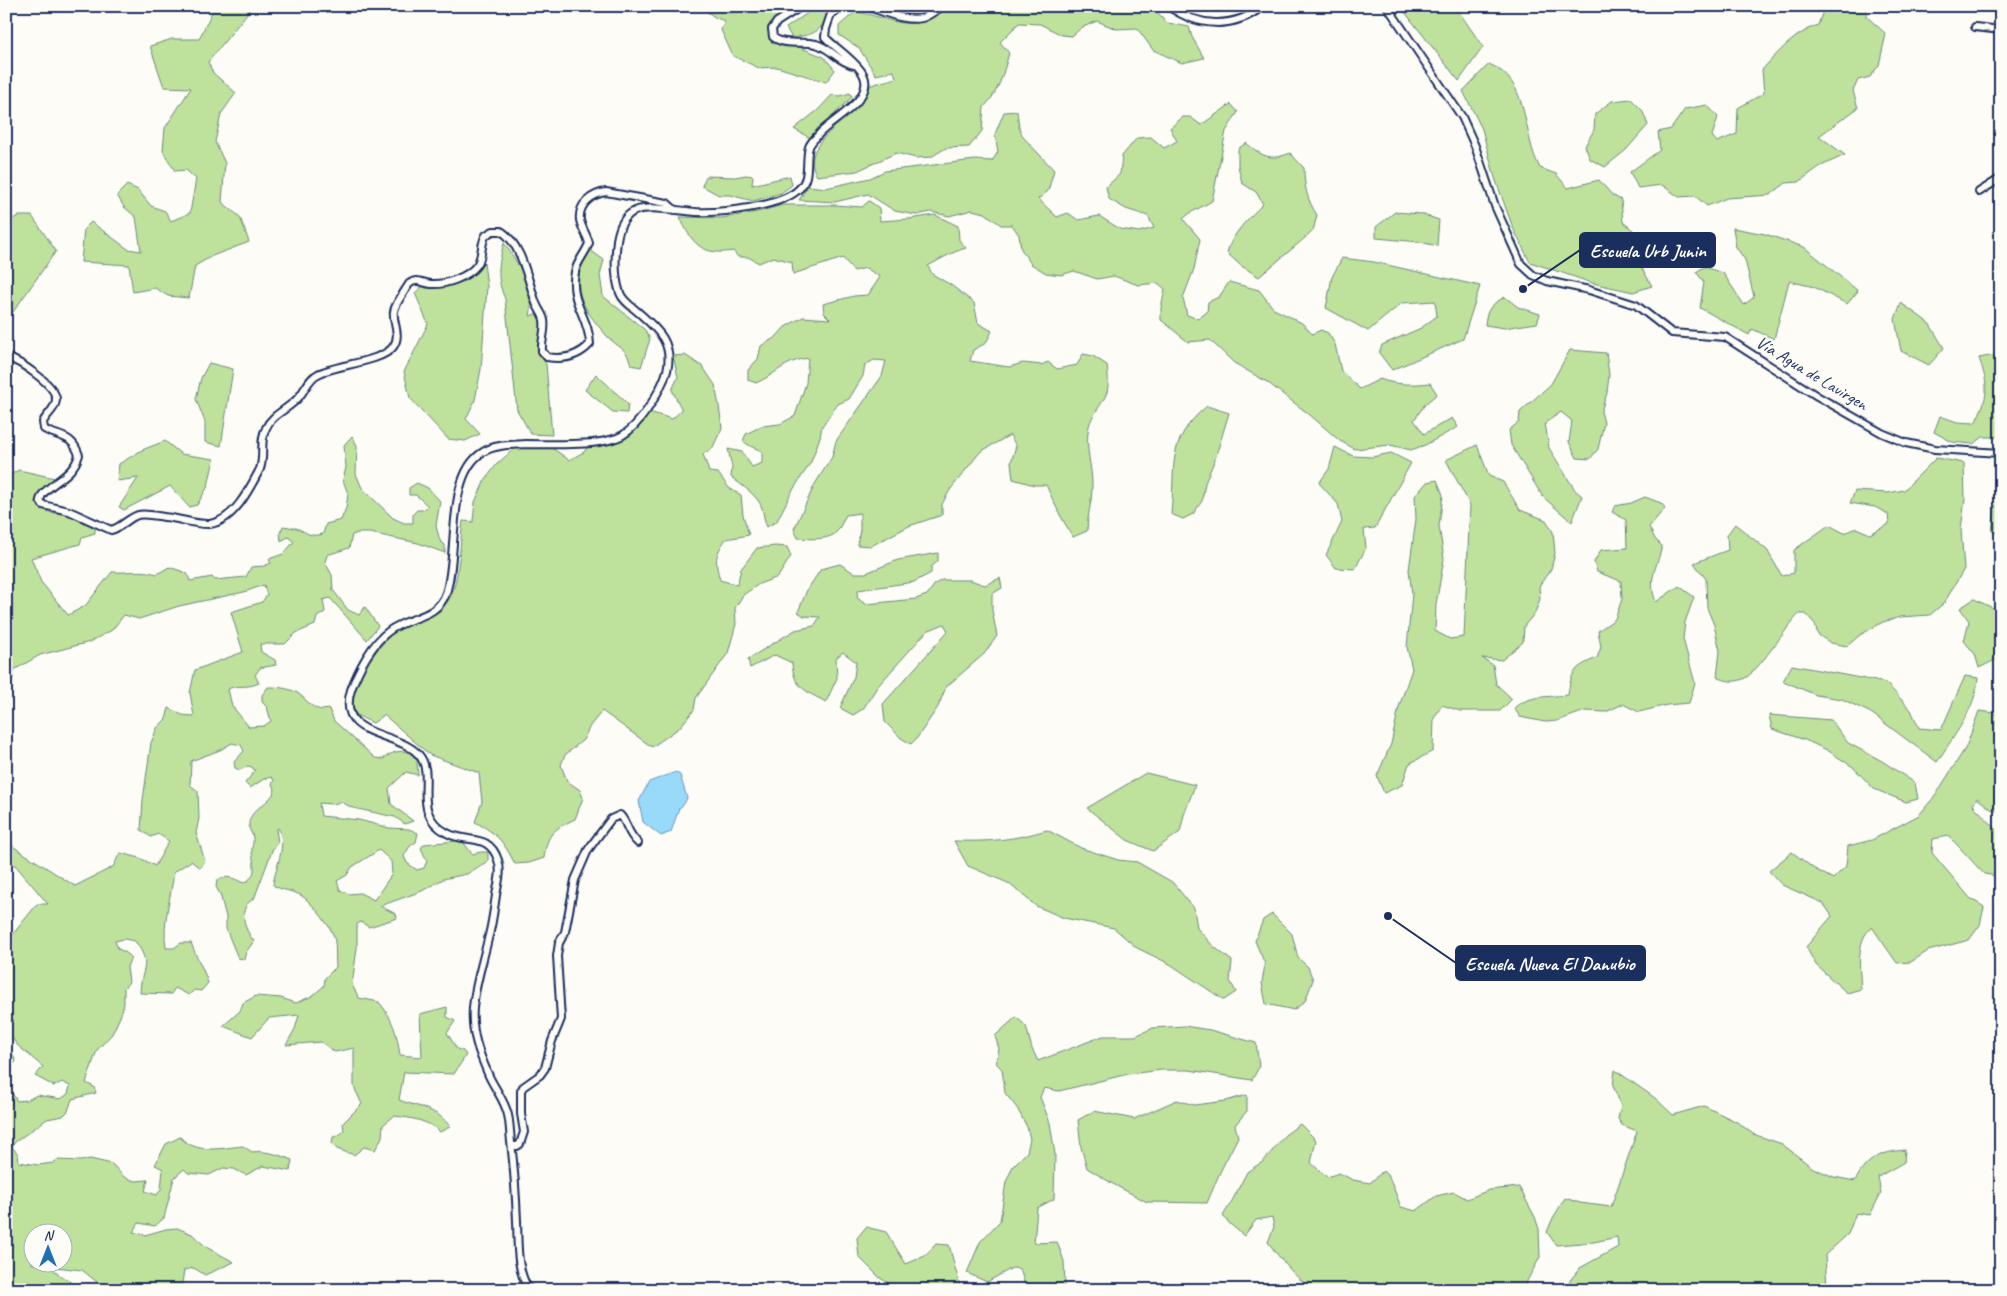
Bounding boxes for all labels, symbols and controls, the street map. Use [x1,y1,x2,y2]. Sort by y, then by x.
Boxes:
callout: Escuela Urb Junin [1580,233,1715,267]
text: Escuela Urb Junin [1590,239,1707,263]
street label: Vía Agua de Lavirgen [1752,331,1873,415]
callout: Escuela Nueva El Danubio [1456,946,1645,980]
text: Escuela Nueva El Danubio [1465,952,1636,976]
north arrow [22,1224,72,1274]
text: N [44,1227,55,1244]

